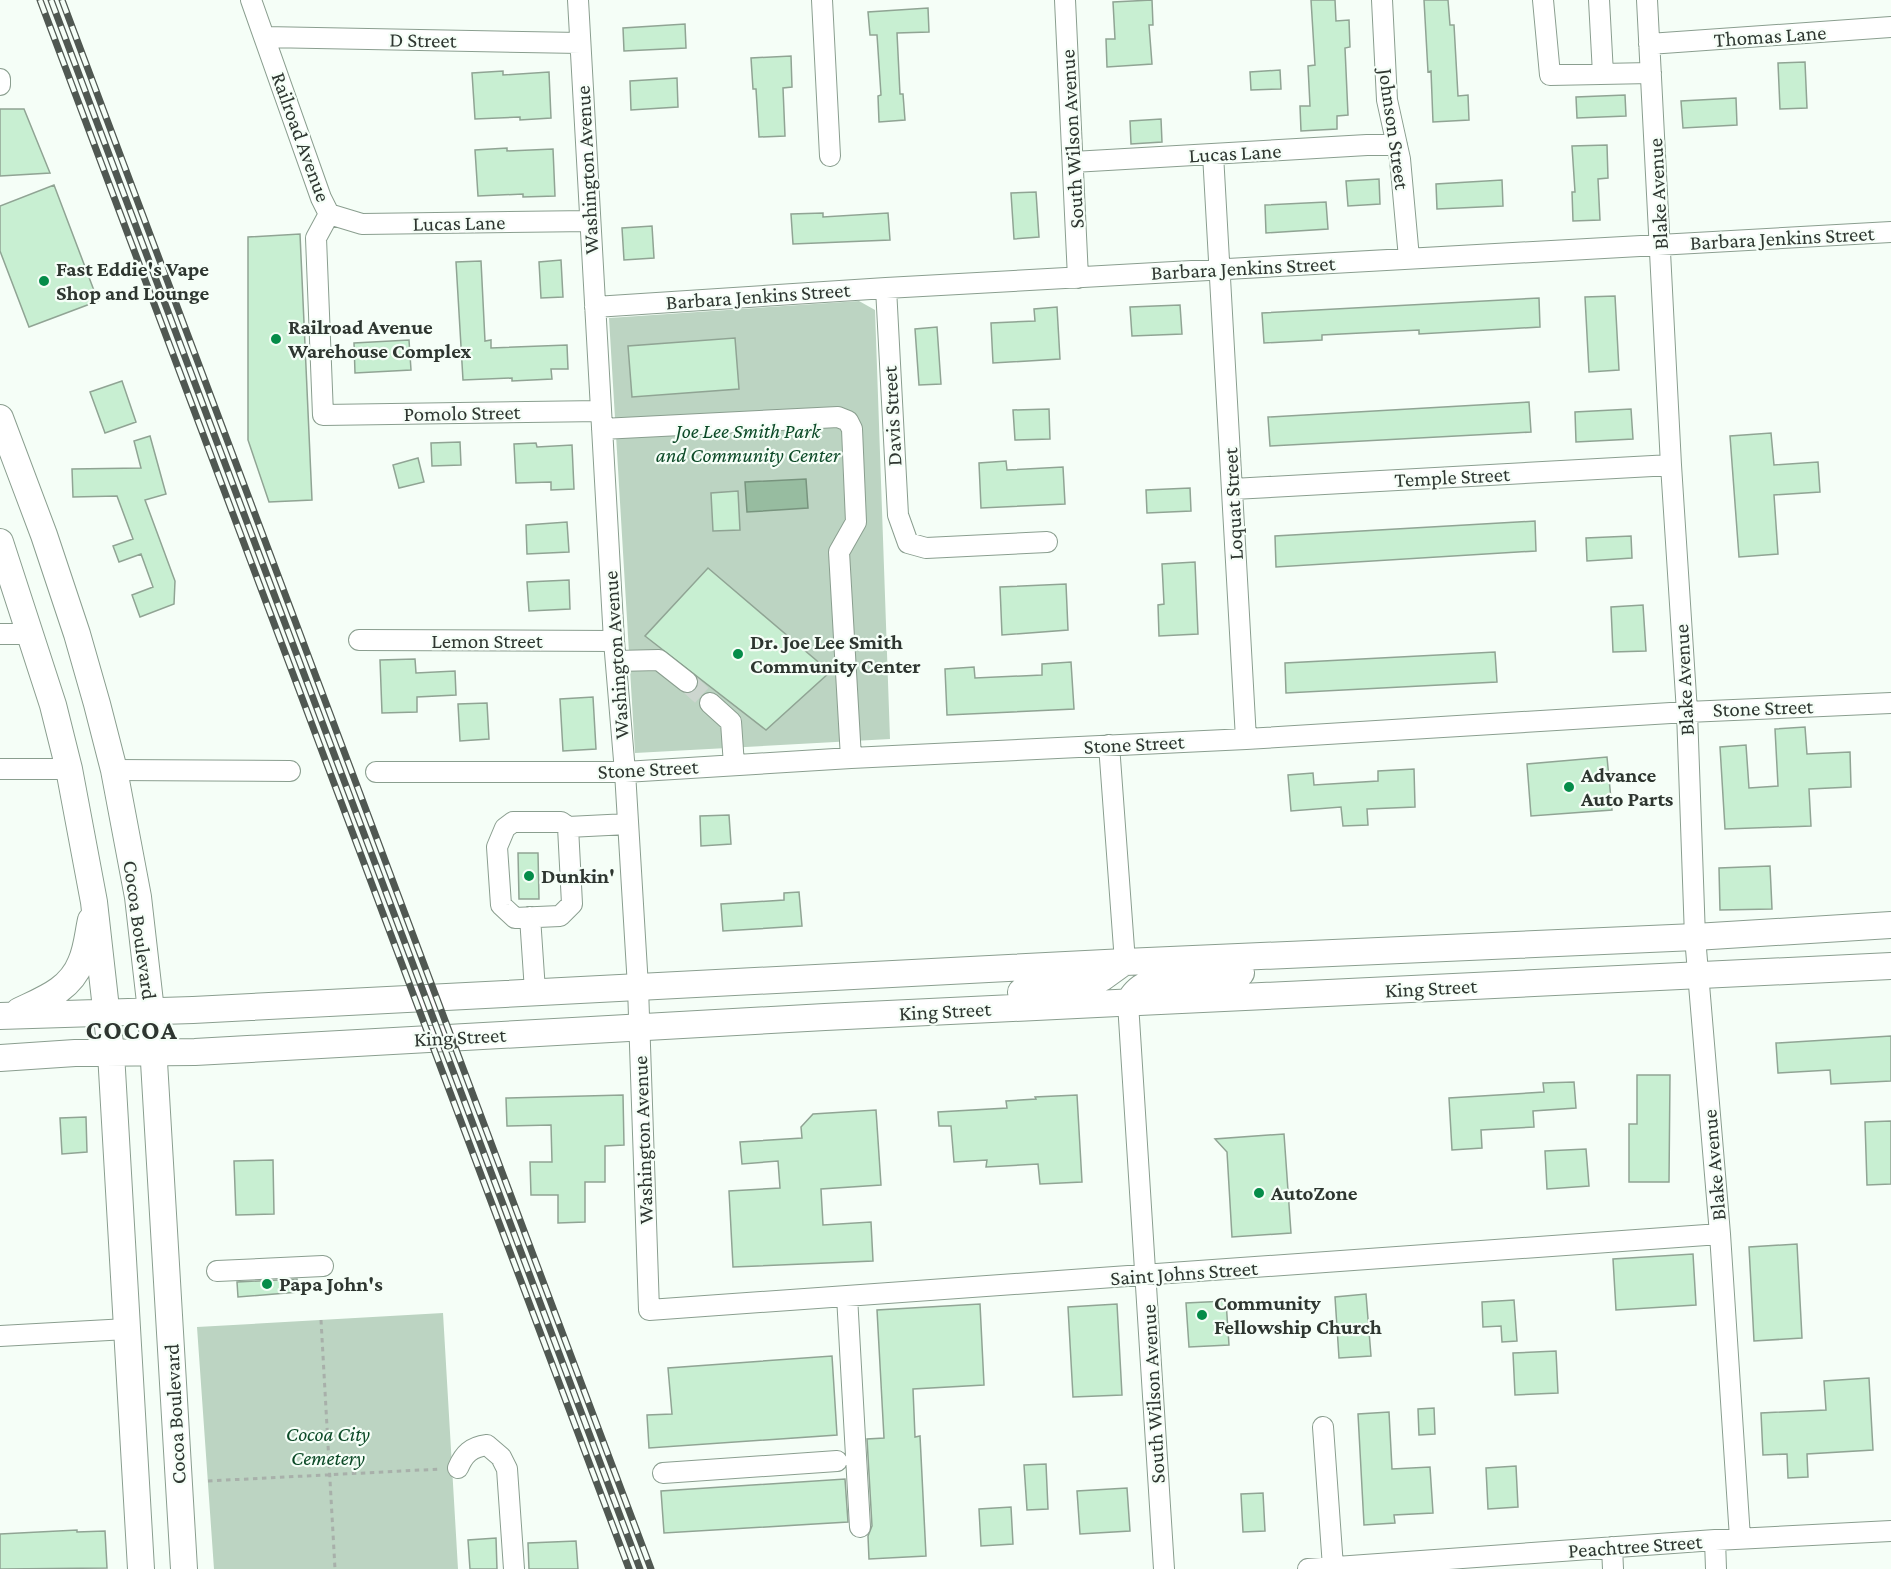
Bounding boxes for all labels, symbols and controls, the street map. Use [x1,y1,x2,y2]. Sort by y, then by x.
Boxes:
street label: Thomas Lane [1713,20,1827,52]
street label: D Street [389,27,458,53]
street label: South Wilson Avenue [1055,49,1089,229]
street label: Johnson Street [1373,65,1415,192]
street label: Railroad Avenue [266,69,336,205]
street label: Washington Avenue [571,85,603,255]
street label: Blake Avenue [1643,138,1673,250]
street label: Lucas Lane [1188,139,1282,167]
street label: Lucas Lane [412,210,506,236]
street label: Barbara Jenkins Street [1689,221,1876,255]
street label: Barbara Jenkins Street [1150,251,1337,285]
place label: Fast Eddie's Vape Shop and Lounge [56,257,210,305]
marker: Fast Eddie's Vape Shop and Lounge [37,274,51,288]
street label: Barbara Jenkins Street [665,278,852,314]
place label: Railroad Avenue Warehouse Complex [287,315,472,363]
marker: Railroad Avenue Warehouse Complex [269,332,283,346]
street label: Davis Street [877,364,907,467]
street label: Pomolo Street [403,400,522,426]
park label: Joe Lee Smith Park and Community Center [656,419,841,467]
street label: Loquat Street [1218,446,1248,561]
street label: Temple Street [1394,462,1511,492]
street label: Washington Avenue [598,570,634,740]
street label: Blake Avenue [1669,624,1699,736]
street label: Lemon Street [431,629,544,653]
place label: Dr. Joe Lee Smith Community Center [750,630,921,678]
marker: Dr. Joe Lee Smith Community Center [731,647,745,661]
street label: Stone Street [1712,694,1815,722]
street label: Stone Street [1083,729,1186,759]
street label: Stone Street [597,754,700,784]
place label: Advance Auto Parts [1580,763,1674,811]
marker: Advance Auto Parts [1562,780,1576,794]
street label: Cocoa Boulevard [118,859,162,1001]
place label: Dunkin' [541,864,615,888]
marker: Dunkin' [522,869,536,883]
street label: King Street [1384,974,1479,1002]
street label: King Street [898,997,993,1025]
district label: COCOA [86,1015,178,1045]
street label: King Street [413,1023,508,1051]
street label: Washington Avenue [628,1055,658,1225]
street label: Blake Avenue [1697,1108,1731,1222]
place label: AutoZone [1270,1181,1358,1205]
marker: AutoZone [1252,1186,1266,1200]
street label: Saint Johns Street [1109,1256,1260,1290]
place label: Papa John's [279,1272,383,1296]
marker: Papa John's [260,1277,274,1291]
place label: Community Fellowship Church [1214,1291,1382,1339]
street label: South Wilson Avenue [1136,1304,1170,1484]
marker: Community Fellowship Church [1195,1308,1209,1322]
street label: Cocoa Boulevard [159,1343,191,1485]
park label: Cocoa City Cemetery [286,1422,370,1470]
street label: Peachtree Street [1567,1529,1704,1563]

